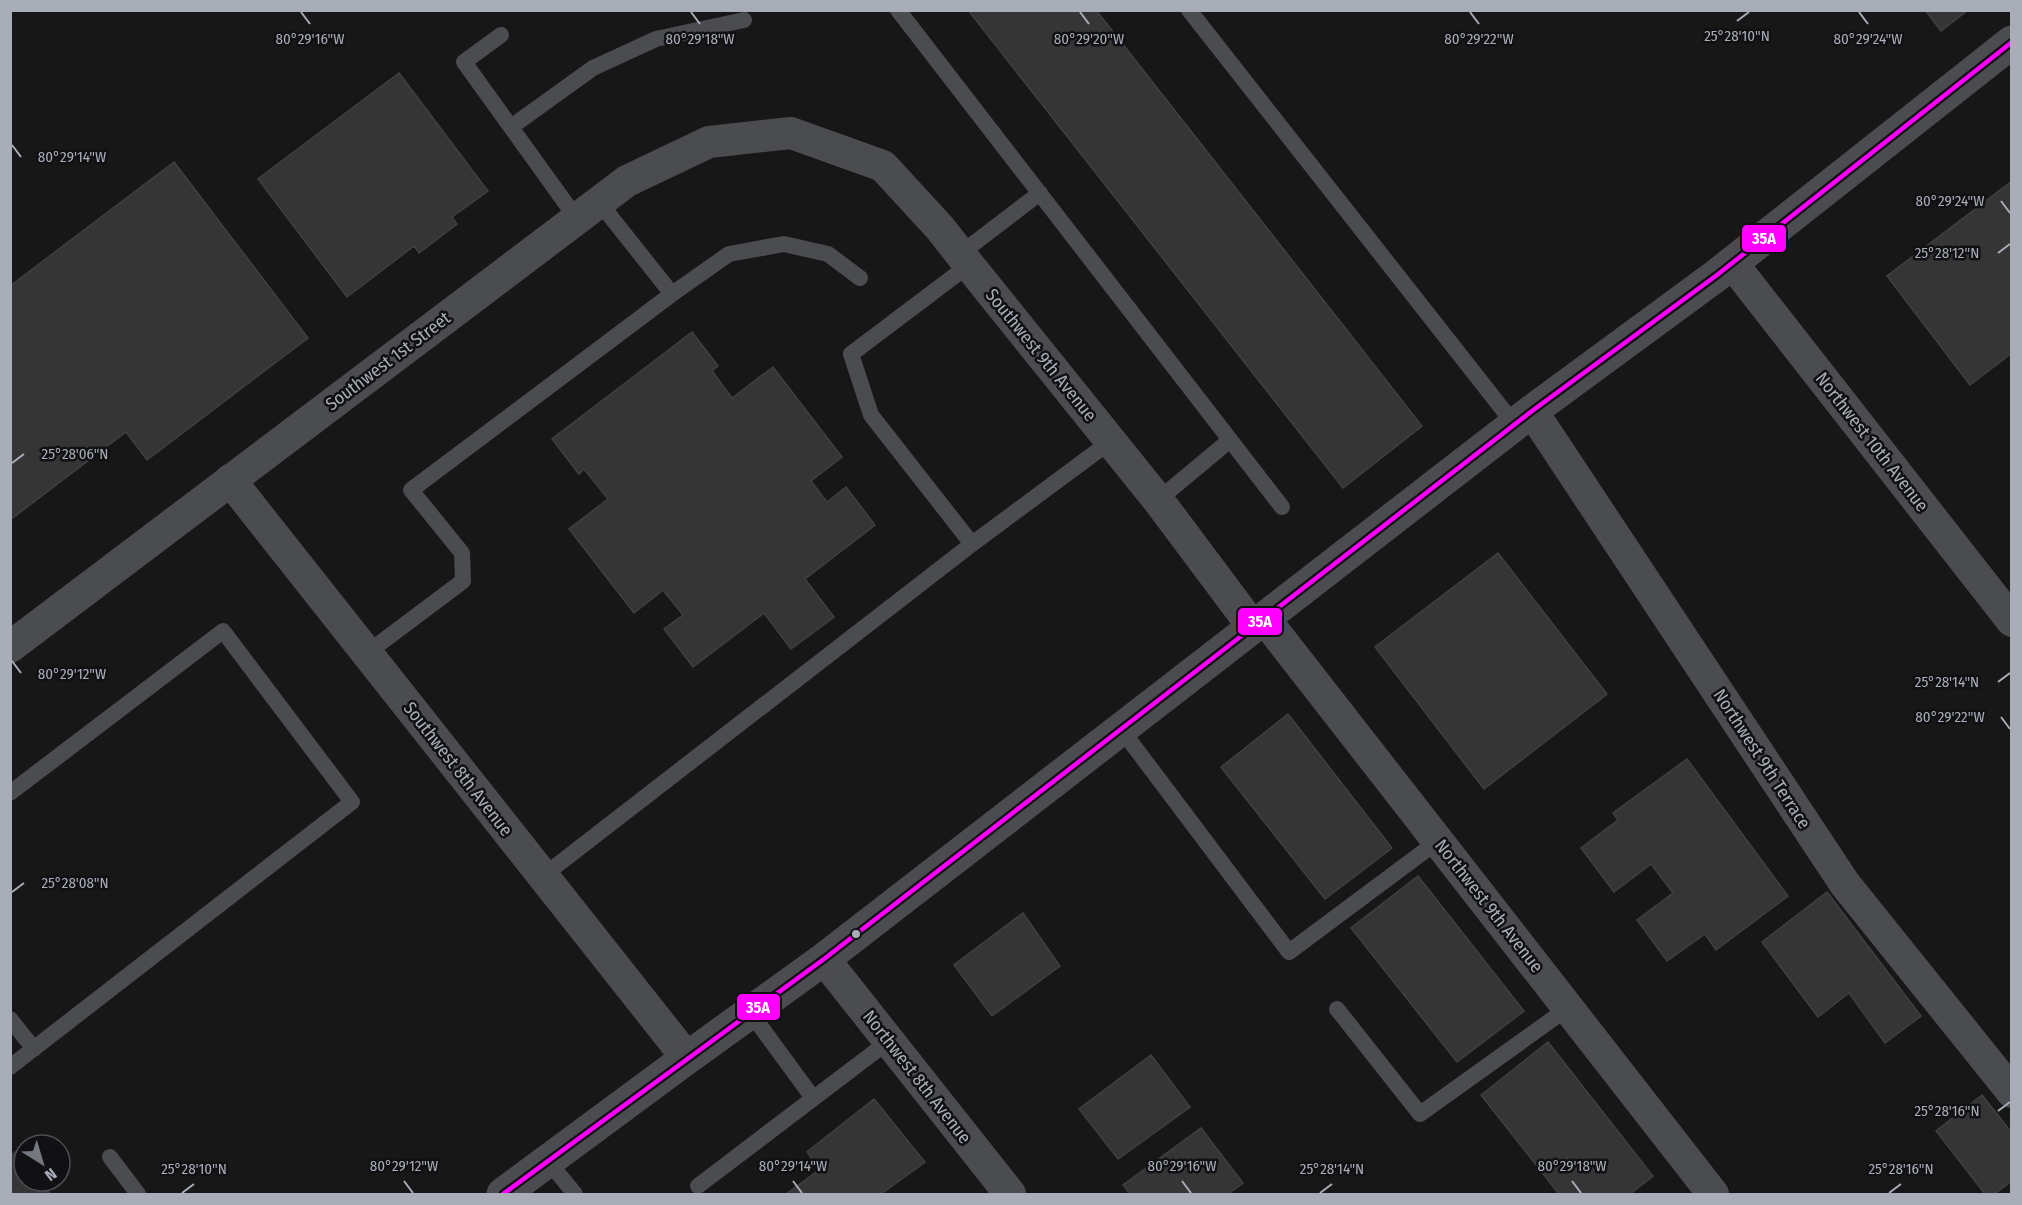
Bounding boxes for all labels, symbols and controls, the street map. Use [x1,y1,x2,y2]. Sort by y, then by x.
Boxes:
text: 25°28'10"N [1704,27,1770,45]
text: 80°29'16"W [275,30,345,48]
text: 80°29'18"W [665,30,735,48]
text: 80°29'20"W [1054,30,1124,48]
text: 80°29'22"W [1444,30,1514,48]
text: 80°29'24"W [1834,30,1902,48]
text: 80°29'14"W [38,148,106,166]
text: 80°29'24"W [1916,192,1984,210]
line badge: 35A [1741,224,1787,253]
text: 35A [1751,229,1776,248]
text: 25°28'12"N [1915,244,1979,262]
street label: Southwest 9th Avenue [981,284,1101,426]
street label: Southwest 1st Street [321,307,455,415]
street label: Northwest 10th Avenue [1811,368,1933,516]
text: 25°28'06"N [42,445,108,463]
line badge: 35A [1237,607,1283,636]
text: 35A [1247,612,1272,631]
text: 80°29'12"W [38,665,106,683]
text: 25°28'14"N [1915,673,1979,691]
street label: Northwest 9th Terrace [1709,685,1815,833]
street label: Southwest 8th Avenue [399,697,517,841]
text: 80°29'22"W [1915,708,1985,726]
street label: Northwest 9th Avenue [1430,835,1548,977]
text: 25°28'08"N [41,874,109,892]
unlabelled marker [850,928,862,940]
line badge: 35A [736,993,781,1021]
text: 35A [745,998,770,1017]
street label: Northwest 8th Avenue [858,1006,976,1148]
text: 25°28'16"N [1914,1102,1980,1120]
north arrow [12,1133,72,1193]
text: 80°29'12"W [370,1157,438,1175]
text: 80°29'14"W [759,1157,827,1175]
text: 80°29'16"W [1147,1157,1217,1175]
text: 80°29'18"W [1537,1157,1607,1175]
text: 25°28'10"N [161,1160,227,1178]
text: 25°28'14"N [1300,1160,1364,1178]
text: 25°28'16"N [1868,1160,1934,1178]
text: N [41,1164,60,1185]

